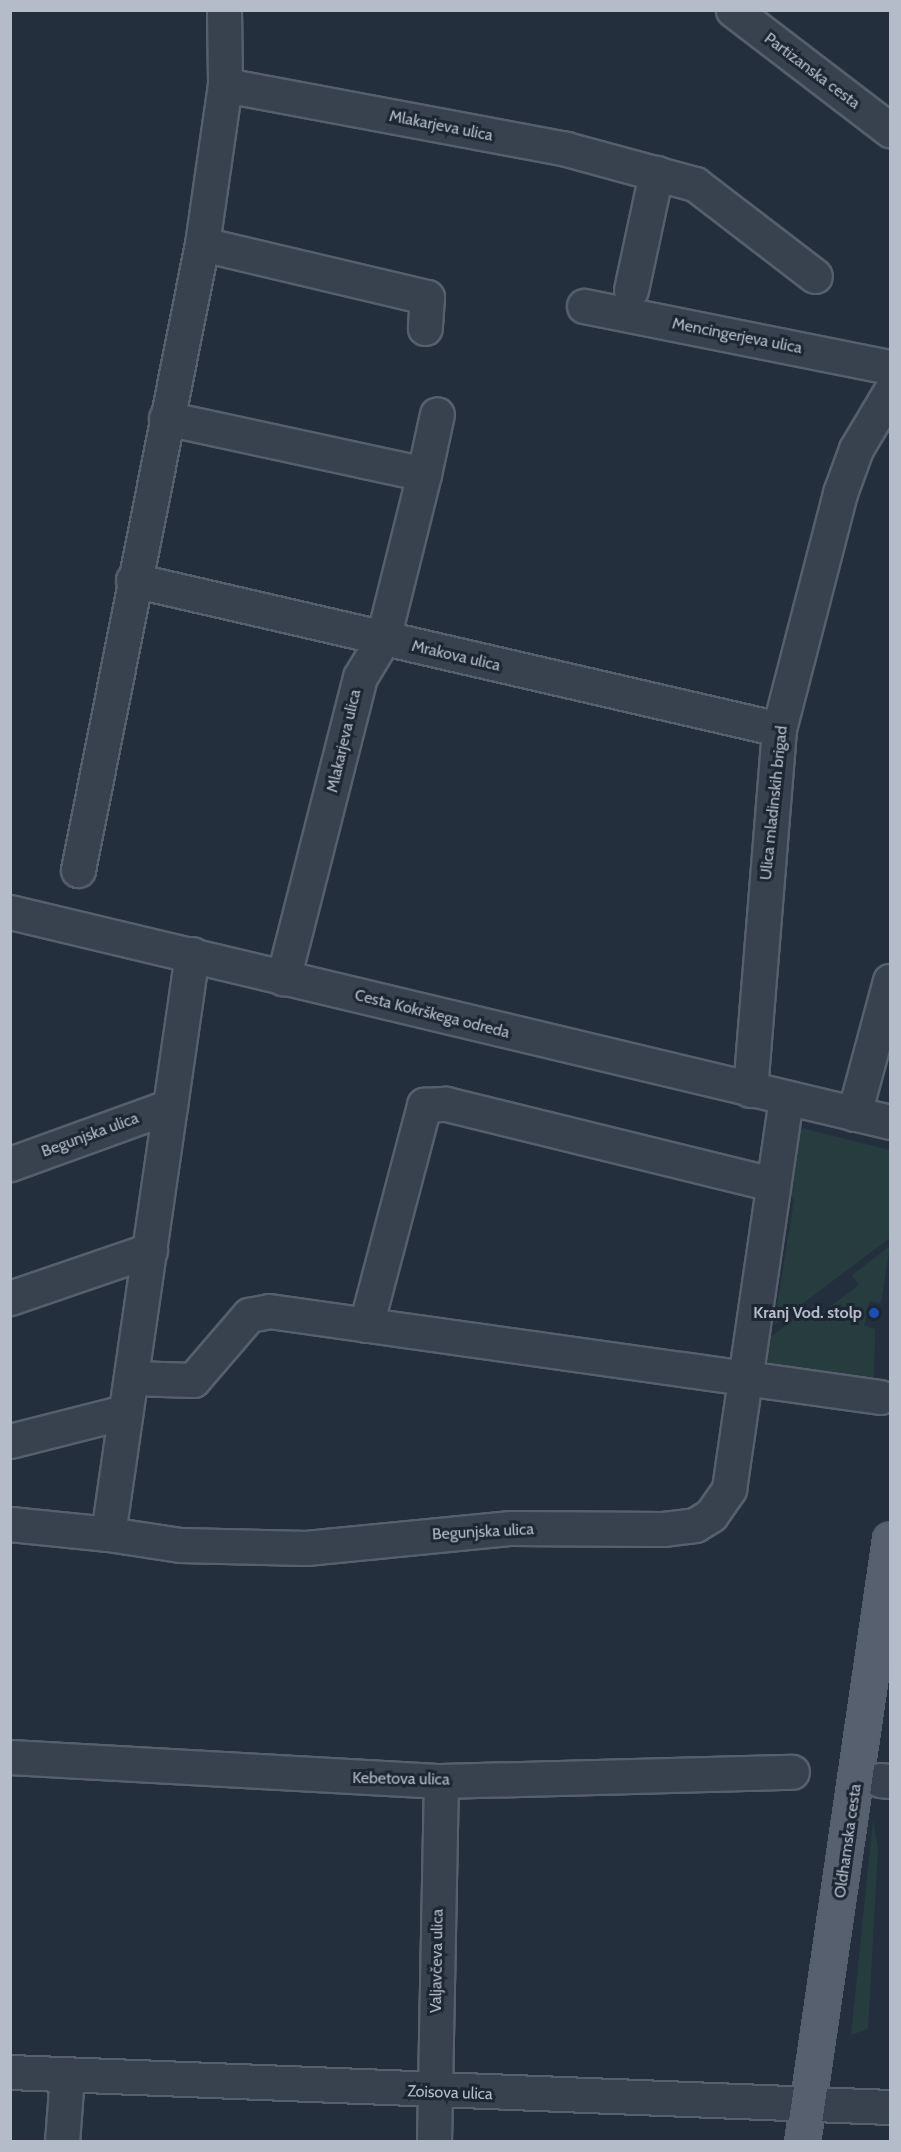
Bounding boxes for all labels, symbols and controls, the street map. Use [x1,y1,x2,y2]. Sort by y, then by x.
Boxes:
street label: Partizanska cesta [760,29,864,113]
street label: Mlakarjeva ulica [388,107,494,145]
street label: Mencingerjeva ulica [670,314,804,358]
street label: Mrakova ulica [410,636,502,676]
street label: Mlakarjeva ulica [323,688,365,794]
street label: Ulica mladinskih brigad [756,725,792,881]
street label: Cesta Kokrškega odreda [353,985,511,1043]
street label: Begunjska ulica [39,1109,141,1161]
place label: Kranj Vod. stolp [753,1303,862,1323]
marker: Kranj Vod. stolp [867,1306,881,1320]
street label: Begunjska ulica [432,1520,534,1544]
street label: Kebetova ulica [352,1769,450,1789]
street label: Oldhamska cesta [830,1783,866,1899]
street label: Valjavčeva ulica [426,1909,448,2013]
street label: Zoisova ulica [407,2082,493,2104]

